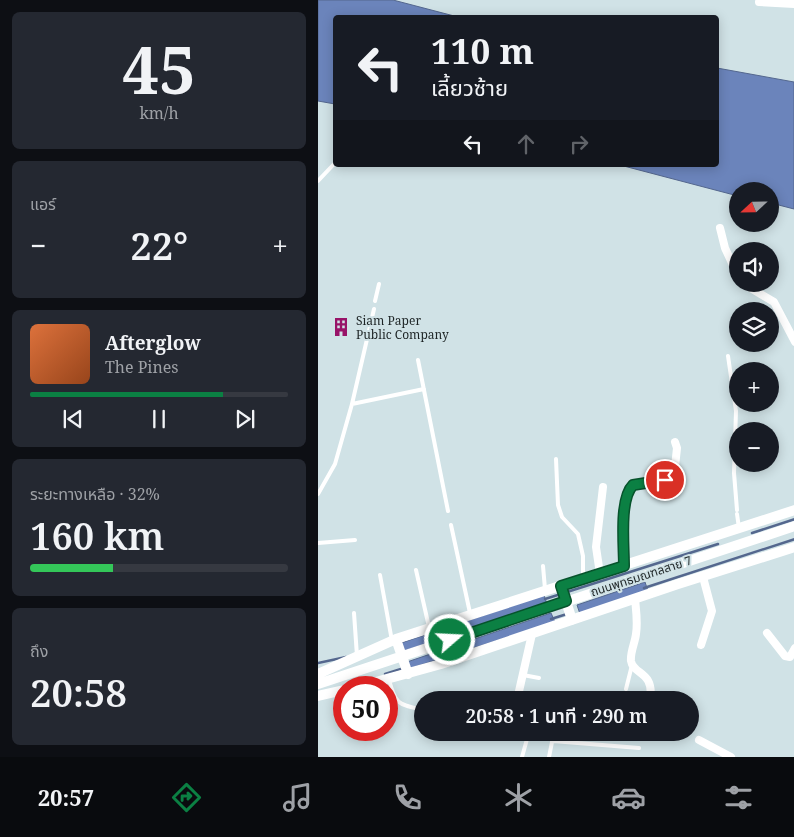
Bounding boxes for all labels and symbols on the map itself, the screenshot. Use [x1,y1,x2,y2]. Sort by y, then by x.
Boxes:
north arrow [729,182,779,232]
place label: Siam Paper Public Company [356,312,449,343]
building icon: Siam Paper Public Company [330,316,352,338]
pin [644,459,686,501]
street label: ถนนพุทธมณฑลสาย 7 [588,552,694,600]
position arrow [423,613,475,665]
speed limit sign: 50 [333,676,398,741]

